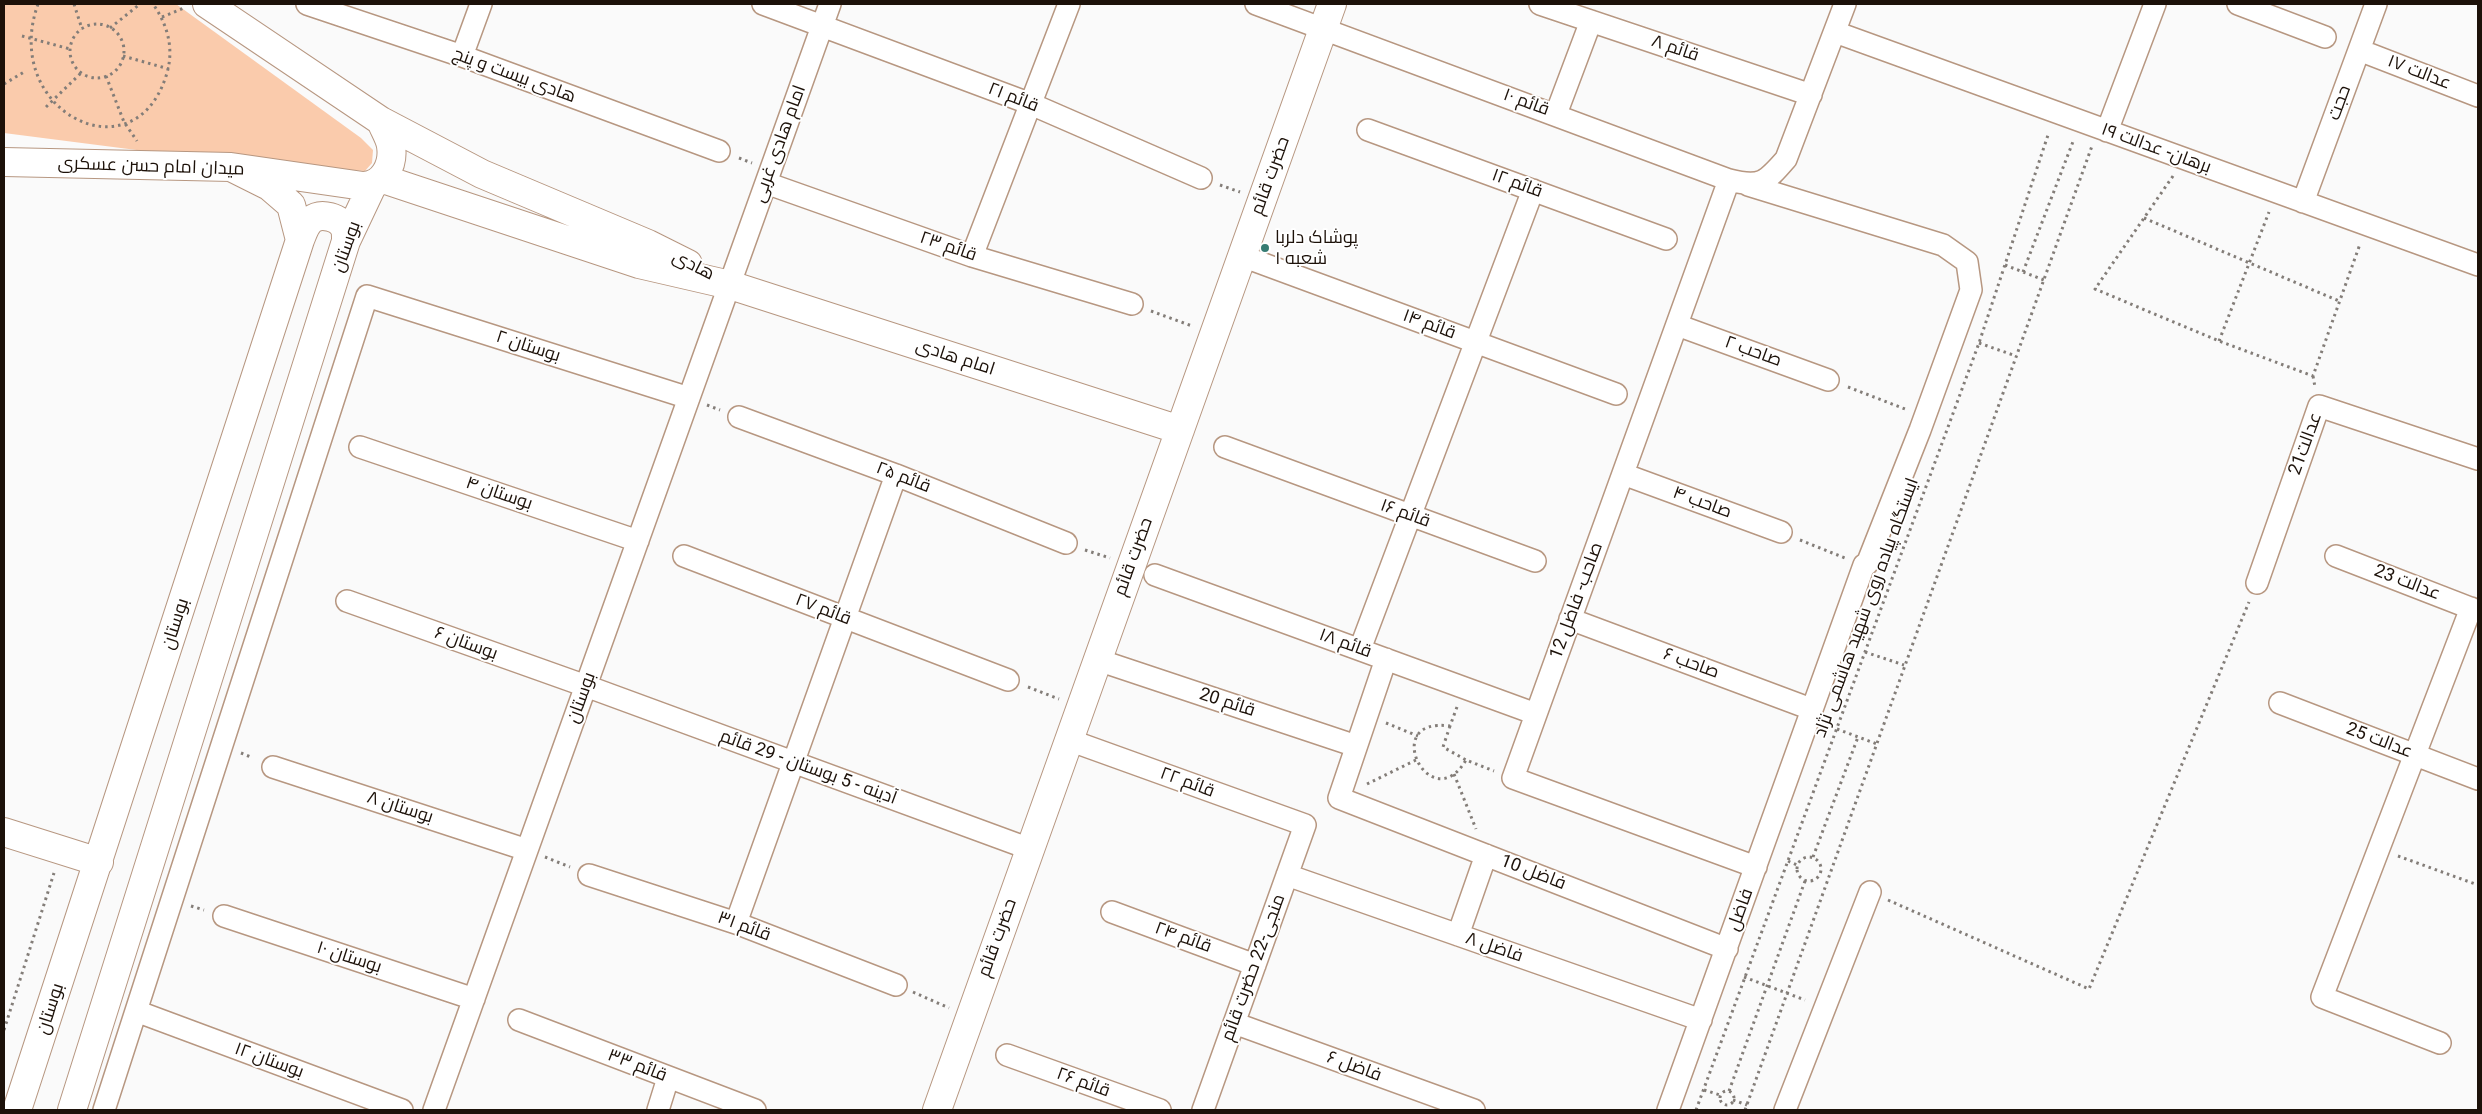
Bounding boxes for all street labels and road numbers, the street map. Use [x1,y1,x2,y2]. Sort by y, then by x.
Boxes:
street label: قائم ۸ [1649,31,1701,67]
street label: هادی بیست و پنج [450,44,578,108]
street label: عدالت ۱۷ [2384,51,2454,95]
street label: قائم ۲۱ [985,79,1041,117]
street label: امام هادی غربی [749,82,811,206]
street label: حجت [2324,83,2356,123]
street label: قائم ۱۰ [1500,85,1552,121]
street label: برهان- عدالت ۱۹ [2098,119,2214,179]
street label: حضرت قائم [1247,134,1295,218]
street label: میدان امام حسن عسکری [57,153,245,181]
street label: قائم ۱۲ [1489,165,1545,203]
street label: بوستان [328,219,366,275]
street label: قائم ۲۳ [917,227,979,267]
street label: هادی [668,246,718,286]
street label: قائم ۱۴ [1400,305,1458,345]
street label: بوستان ۲ [493,326,563,368]
street label: صاحب ۲ [1722,332,1784,372]
street label: امام هادی [913,335,997,381]
street label: 21عدالت [2285,410,2327,478]
street label: قائم ۲۵ [873,458,933,498]
street label: بوستان ۴ [463,473,535,515]
street label: ایستگاه پیاده روی شهید هاشمی نژاد [1810,475,1924,741]
street label: صاحب ۴ [1670,482,1734,524]
street label: قائم ۱۶ [1377,495,1433,533]
street label: حضرت قائم [1110,515,1158,599]
street label: صاحب- فاضل 12 [1546,540,1608,662]
street label: عدالت 23 [2371,560,2443,606]
street label: قائم ۲۷ [792,590,854,630]
street label: بوستان [158,596,194,652]
street label: بوستان ۶ [431,623,501,665]
street label: قائم ۱۸ [1316,625,1374,663]
street label: صاحب ۶ [1660,644,1722,684]
street label: بوستان [563,670,601,726]
street label: قائم 20 [1196,684,1258,722]
street label: عدالت 25 [2343,718,2415,764]
street label: آدینه - 5 بوستان - 29 قائم [717,726,899,810]
street label: قائم ۲۲ [1157,763,1217,803]
street label: بوستان ۸ [364,787,436,829]
street label: فاضل 10 [1497,851,1569,895]
street label: فاضل [1723,886,1759,934]
street label: منجی-22 حضرت قائم [1217,891,1291,1045]
street label: حضرت قائم [974,896,1022,980]
street label: قائم ۳۱ [714,907,774,947]
street label: قائم ۲۴ [1152,918,1214,958]
street label: فاضل ۸ [1462,928,1526,968]
street label: بوستان ۱۰ [314,937,384,979]
street label: بوستان [33,981,69,1037]
street label: بوستان ۱۲ [231,1039,307,1083]
street label: قائم ۳۳ [604,1045,670,1087]
street label: فاضل ۶ [1324,1047,1384,1087]
street label: قائم ۲۶ [1053,1063,1113,1103]

